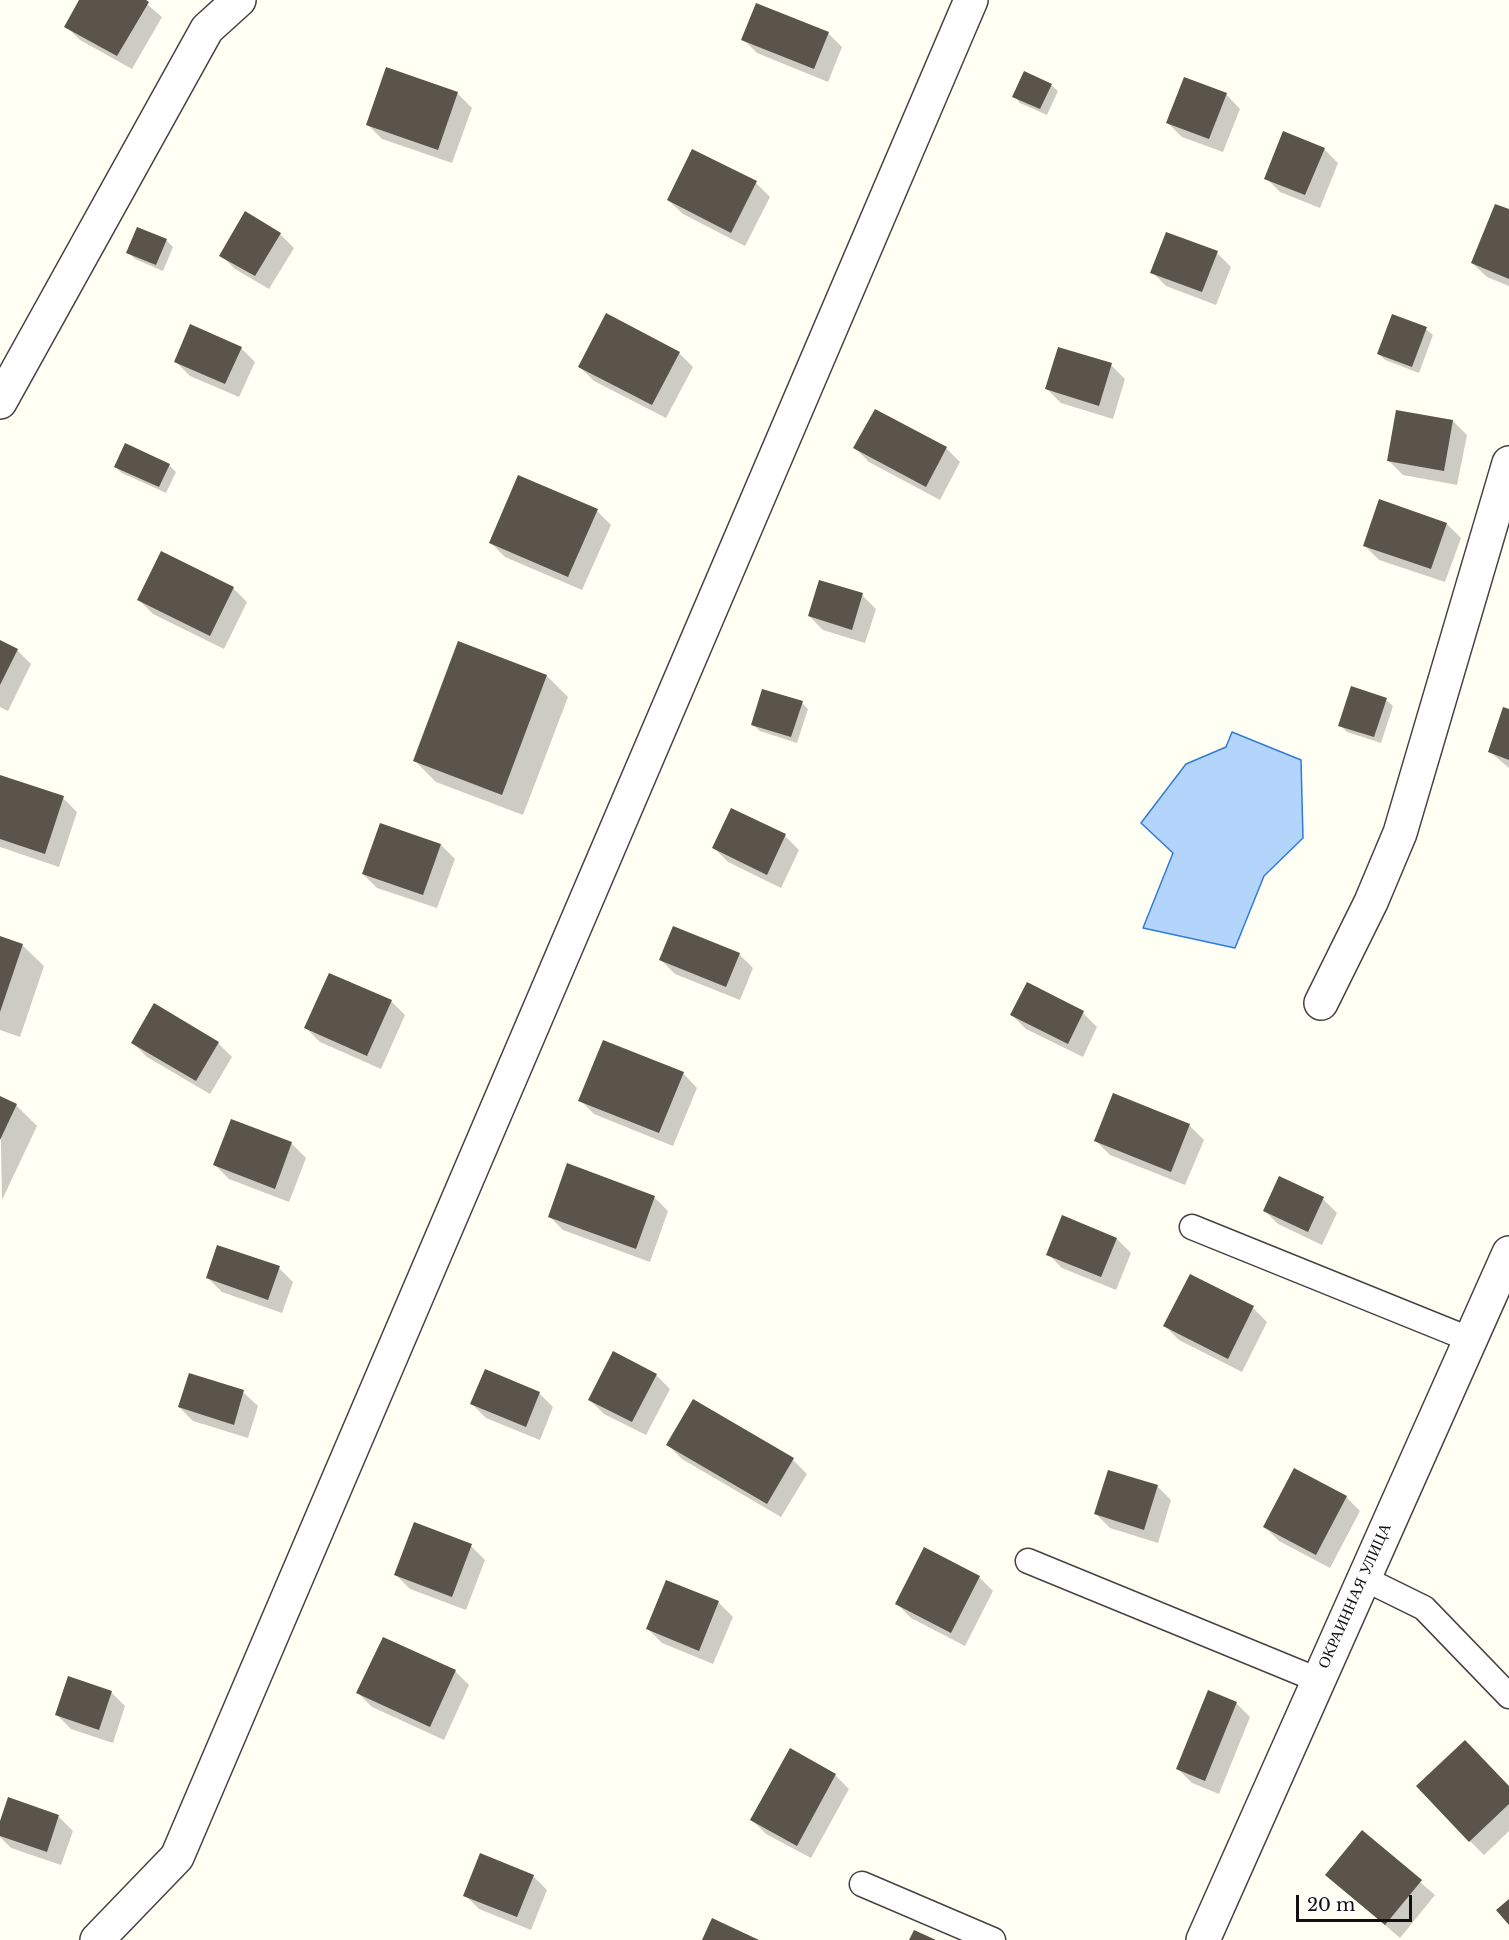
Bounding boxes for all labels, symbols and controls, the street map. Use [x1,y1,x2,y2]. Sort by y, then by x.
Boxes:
street label: ОКРАИННАЯ УЛИЦА [1314,1520,1396,1672]
scale bar [1299,1883,1414,1921]
text: 20 m [1307,1894,1355,1916]

